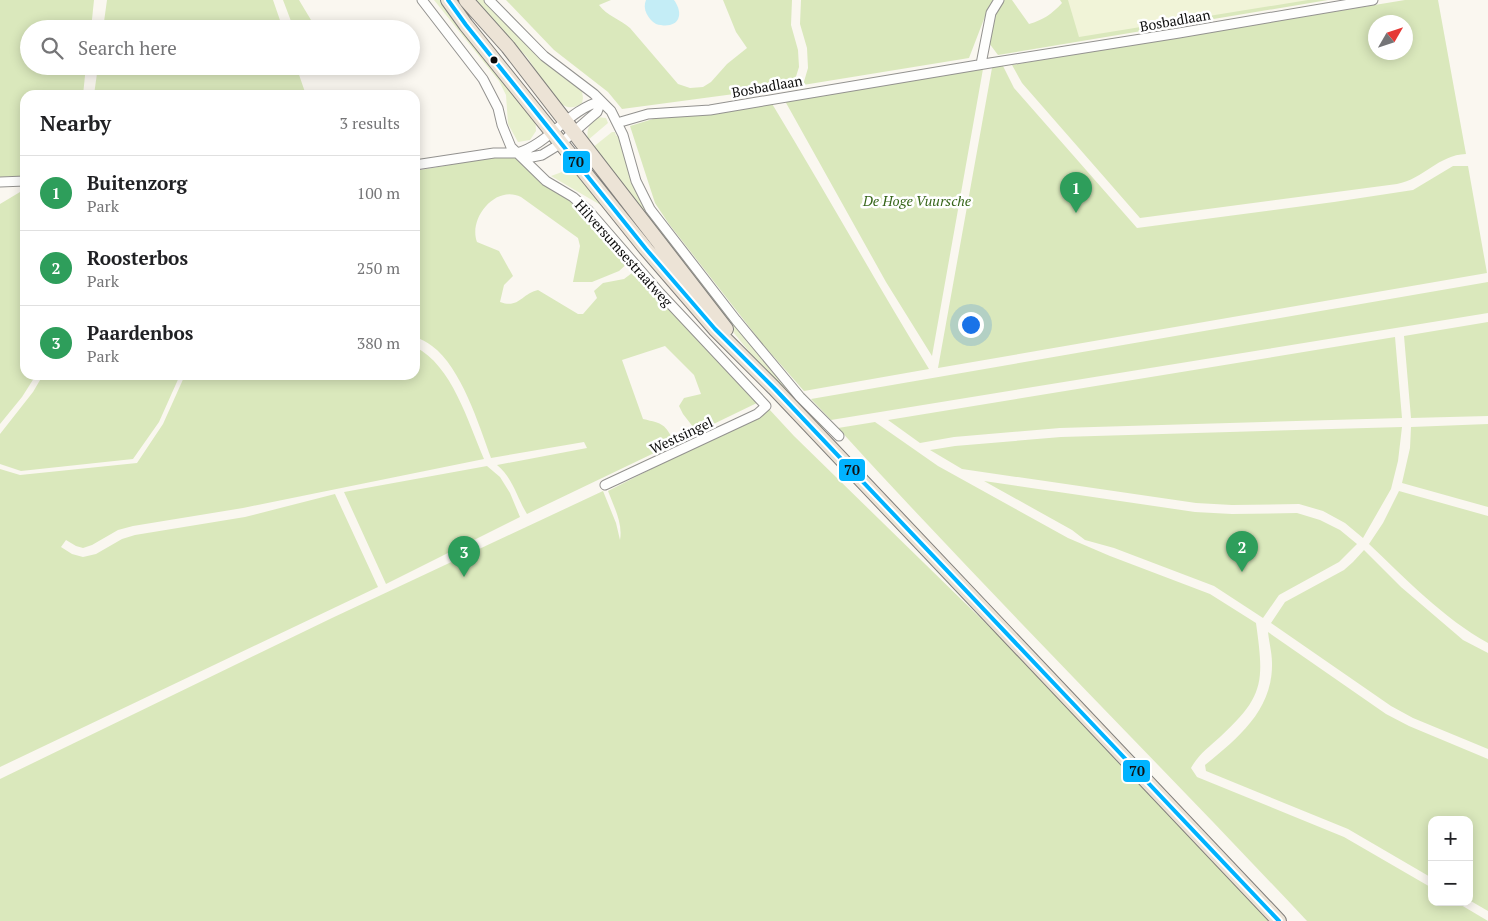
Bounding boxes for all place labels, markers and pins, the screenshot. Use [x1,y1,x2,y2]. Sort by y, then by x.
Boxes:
unlabelled marker [489,55,499,65]
pin: 1 [1060,172,1092,213]
pin: 2 [1226,531,1258,572]
pin: 3 [448,536,480,577]

